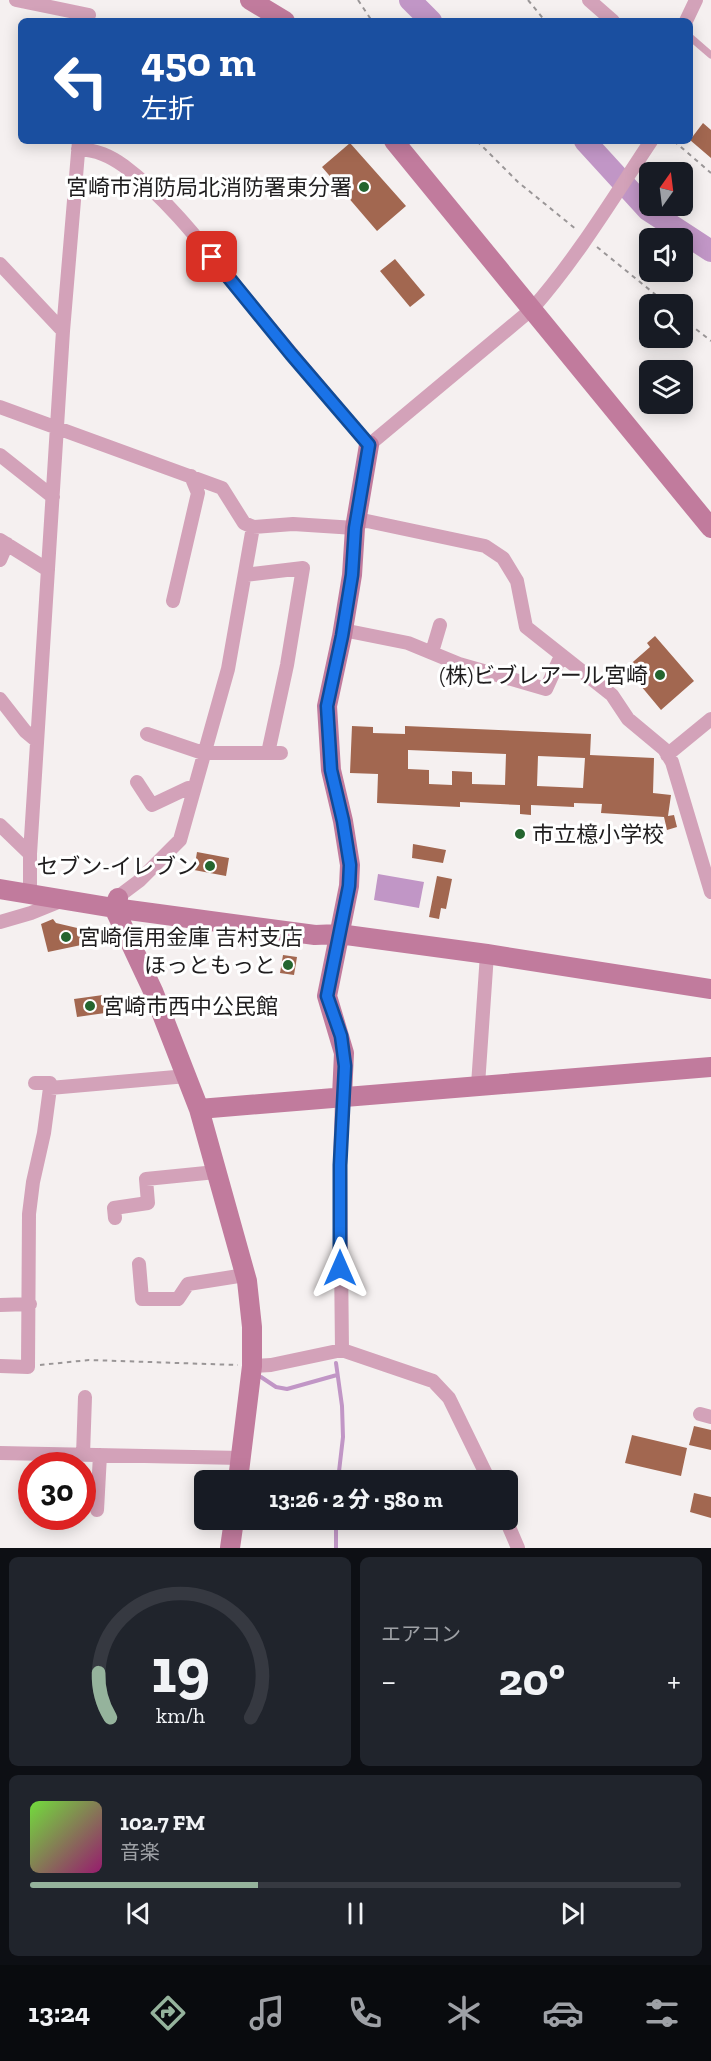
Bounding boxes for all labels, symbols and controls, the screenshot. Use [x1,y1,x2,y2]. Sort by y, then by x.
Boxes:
text: 450 m [141,36,256,87]
icon: left [42,42,120,120]
text: 左折 [141,93,195,125]
north arrow [639,162,693,216]
map controls [639,162,693,414]
place label: 宮崎市消防局北消防署東分署 [66,174,352,201]
marker: 宮崎市消防局北消防署東分署 [357,180,371,194]
button: sound [639,228,693,282]
pin [186,231,237,282]
icon: arrive [195,240,228,273]
button: search [639,294,693,348]
button: layers [639,360,693,414]
place label: (株)ビブレアール宮崎 [439,662,648,689]
marker: (株)ビブレアール宮崎 [653,668,667,682]
place label: 市立檍小学校 [532,821,664,848]
marker: 市立檍小学校 [513,827,527,841]
place label: セブン-イレブン [36,853,198,880]
marker: セブン-イレブン [203,859,217,873]
place label: 宮崎信用金庫 吉村支店 [78,924,303,951]
marker: 宮崎信用金庫 吉村支店 [59,930,73,944]
place label: ほっともっと [144,952,276,979]
marker: ほっともっと [281,958,295,972]
place label: 宮崎市西中公民館 [102,993,278,1020]
marker: 宮崎市西中公民館 [83,999,97,1013]
position arrow [308,1236,372,1300]
speed limit sign: 30 [18,1452,96,1530]
text: 13:26 · 2 分 · 580 m [269,1486,443,1513]
text: エアコン [381,1622,461,1646]
text: 19 [151,1633,209,1708]
text: 20° [499,1653,565,1707]
text: − [381,1661,396,1700]
text: + [667,1661,681,1700]
text: km/h [156,1704,204,1729]
text: 102.7 FM [120,1809,205,1836]
text: 音楽 [120,1840,160,1864]
icon: previous [122,1897,155,1930]
icon: pause [339,1897,372,1930]
icon: next [556,1897,589,1930]
icon: directions [147,1992,189,2034]
icon: music [246,1992,288,2034]
icon: phone [344,1992,386,2034]
icon: climate [443,1992,485,2034]
icon: car [542,1992,584,2034]
icon: filters [641,1992,683,2034]
text: 13:24 [28,1997,90,2029]

